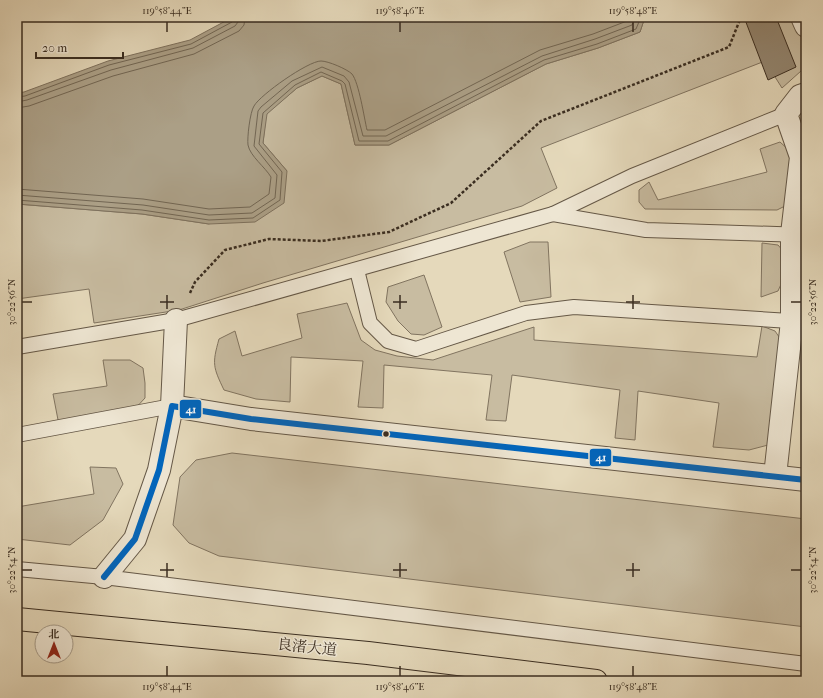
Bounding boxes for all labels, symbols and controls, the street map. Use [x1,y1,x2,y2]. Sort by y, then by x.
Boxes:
text: 119°58'44"E [142,5,192,17]
text: 119°58'46"E [376,5,424,17]
text: 119°58'48"E [609,5,657,17]
scale bar [36,34,123,60]
text: 20 m [42,41,67,55]
text: 30°22'56"N [6,278,18,325]
text: 30°22'56"N [807,278,819,325]
line badge: 41 [179,399,202,419]
text: 41 [185,403,196,416]
unlabelled marker [381,429,391,439]
line badge: 41 [589,448,612,467]
text: 41 [595,451,606,464]
text: 30°22'54"N [6,546,18,594]
text: 30°22'54"N [807,546,819,594]
north arrow [34,624,74,664]
text: 北 [49,628,60,641]
street label: 良渚大道 [276,635,338,659]
text: 119°58'44"E [142,681,192,693]
text: 119°58'46"E [376,681,424,693]
text: 119°58'48"E [609,681,657,693]

